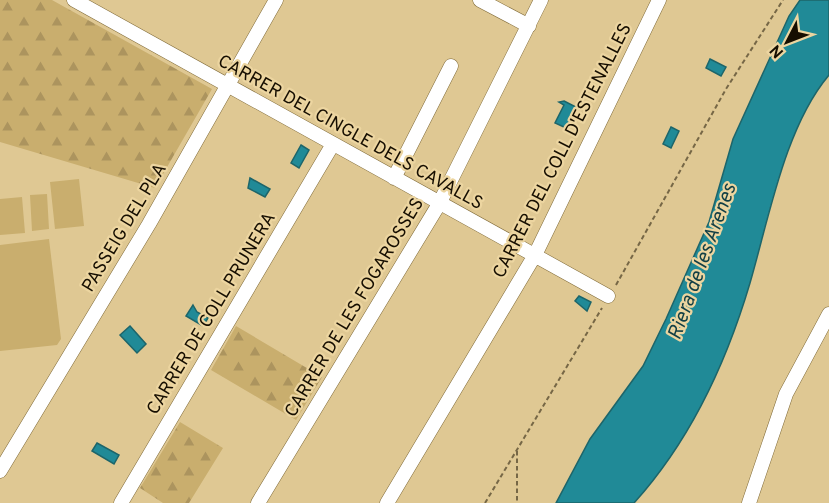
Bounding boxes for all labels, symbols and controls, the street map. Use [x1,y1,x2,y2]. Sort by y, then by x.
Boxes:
north arrow [757,12,817,72]
street label: CARRER DEL COLL D'ESTENALLES [488,20,638,282]
text: N [766,40,789,62]
street label: CARRER DEL CINGLE DELS CAVALLS [213,50,487,216]
street label: PASSEIG DEL PLA [78,159,172,297]
water label: Riera de les Arenes [663,179,744,344]
street label: CARRER DE LES FOGAROSSES [280,194,430,422]
street label: CARRER DE COLL PRUNERA [142,209,282,419]

